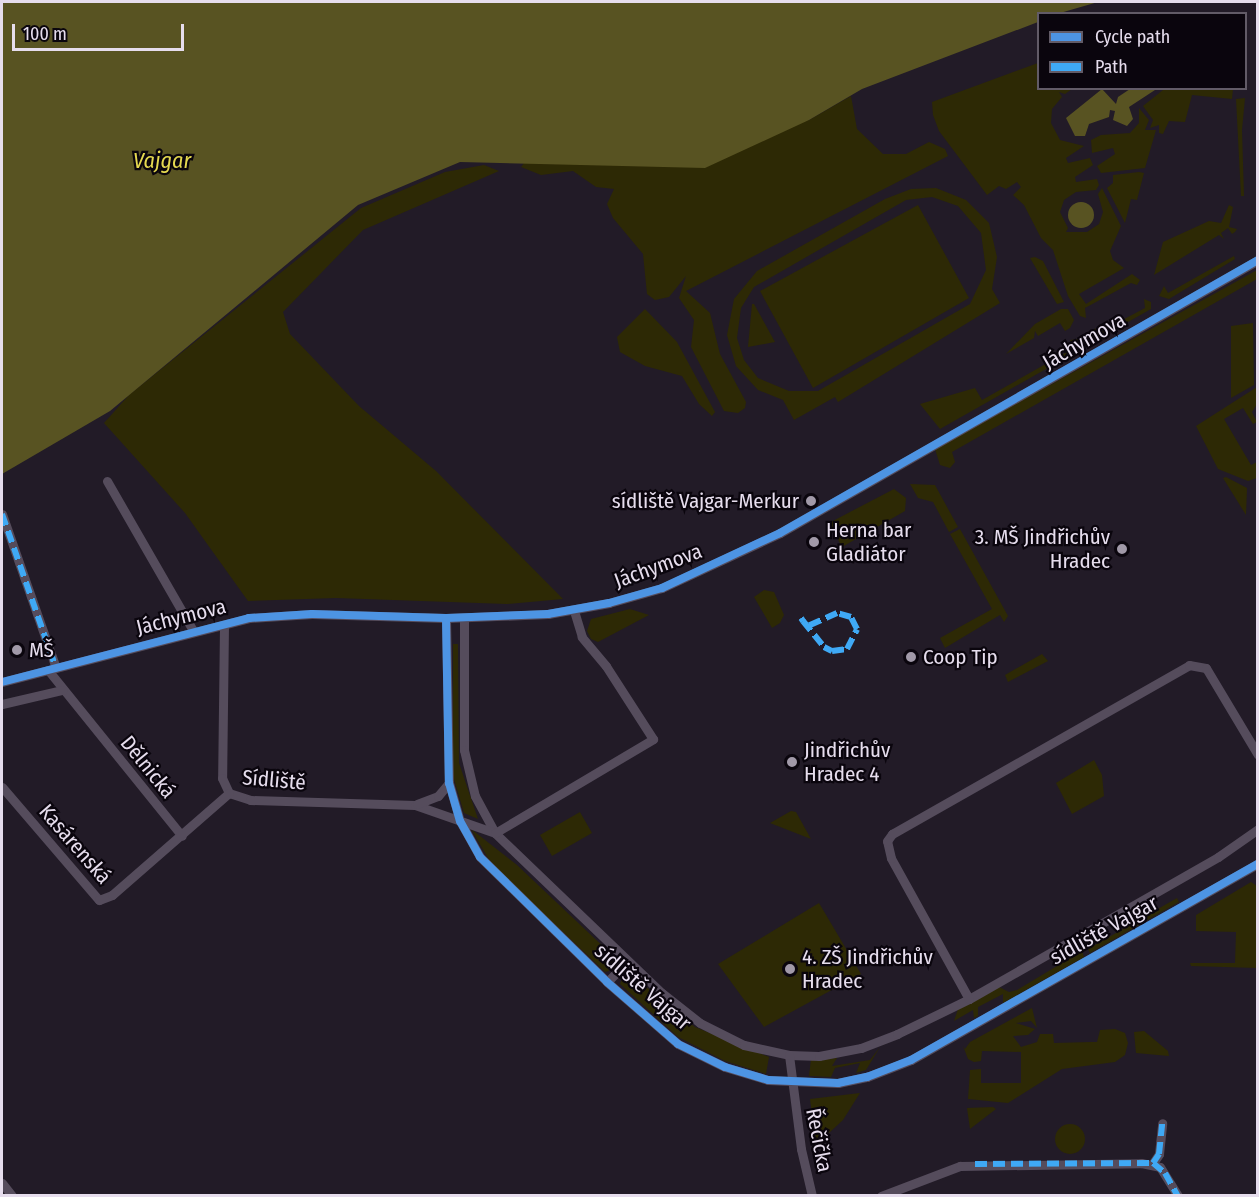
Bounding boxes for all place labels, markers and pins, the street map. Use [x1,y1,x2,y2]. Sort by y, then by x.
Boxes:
place label: sídliště Vajgar-Merkur [612,488,799,514]
marker: sídliště Vajgar-Merkur [804,494,818,508]
place label: Herna bar Gladiátor [826,517,911,567]
place label: 3. MŠ Jindřichův Hradec [975,524,1110,574]
marker: Herna bar Gladiátor [807,535,821,549]
marker: 3. MŠ Jindřichův Hradec [1115,542,1129,556]
place label: MŠ [29,637,54,663]
marker: MŠ [10,643,24,657]
place label: Coop Tip [923,644,998,670]
marker: Coop Tip [904,650,918,664]
place label: Jindřichův Hradec 4 [804,737,890,787]
marker: Jindřichův Hradec 4 [785,755,799,769]
place label: 4. ZŠ Jindřichův Hradec [802,944,933,994]
marker: 4. ZŠ Jindřichův Hradec [783,962,797,976]

